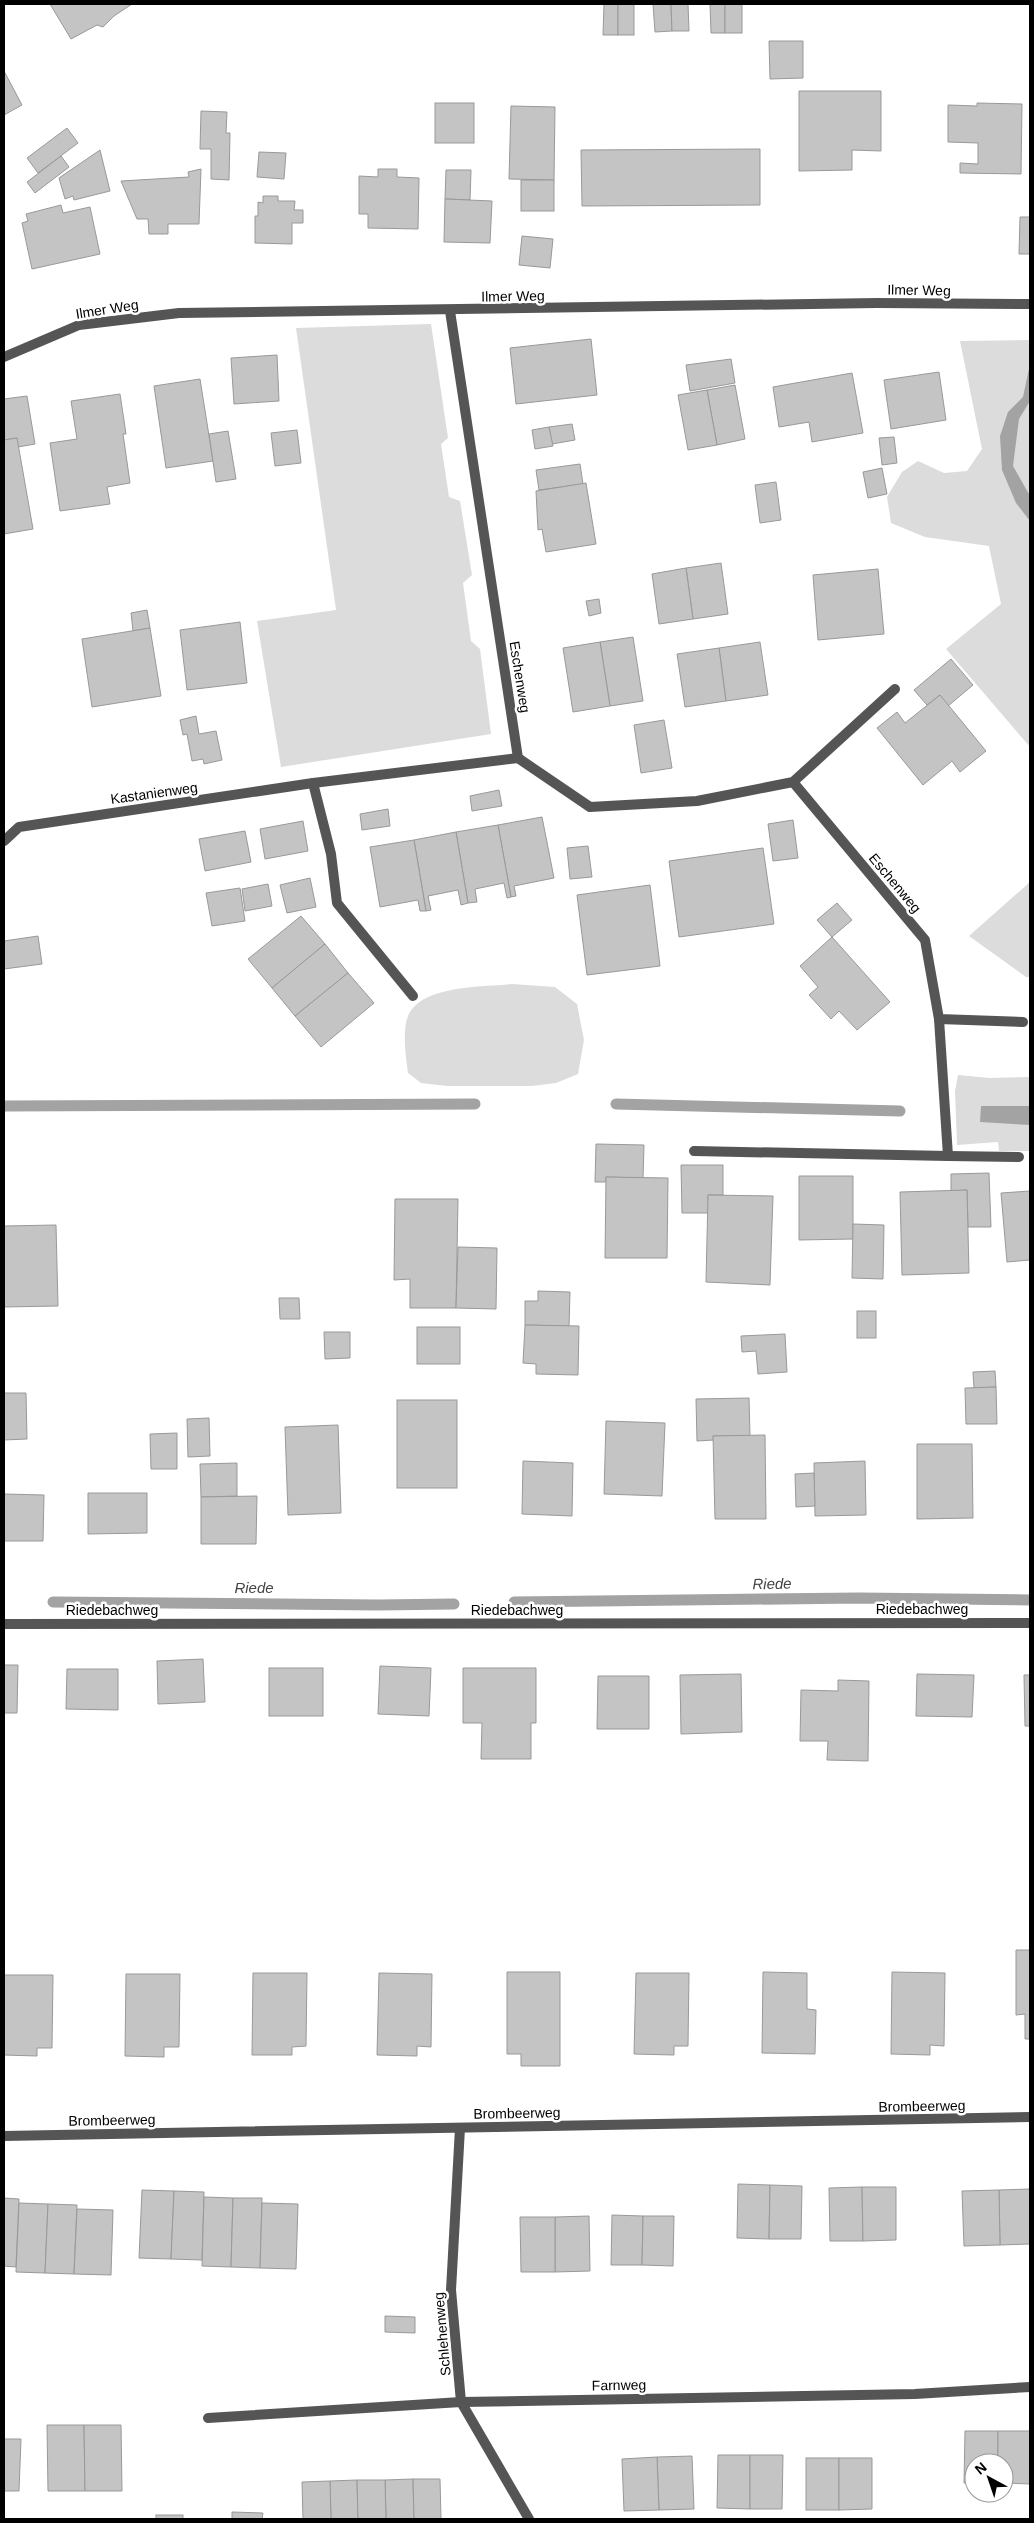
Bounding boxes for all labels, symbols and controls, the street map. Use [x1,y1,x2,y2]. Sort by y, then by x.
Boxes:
street label: Ilmer Weg [887,281,951,299]
street label: Ilmer Weg [481,287,545,305]
street label: Ilmer Weg [74,296,140,322]
street label: Eschenweg [506,640,534,714]
street label: Kastanienweg [109,779,199,807]
street label: Eschenweg [866,850,924,916]
water label: Riede [752,1575,792,1592]
water label: Riede [234,1579,274,1596]
street label: Riedebachweg [876,1601,968,1617]
street label: Riedebachweg [66,1602,158,1618]
street label: Riedebachweg [471,1602,563,1618]
street label: Brombeerweg [878,2097,966,2115]
street label: Brombeerweg [473,2104,561,2122]
street label: Brombeerweg [68,2111,156,2129]
street label: Schlehenweg [430,2291,454,2377]
street label: Farnweg [592,2377,646,2393]
north arrow [964,2453,1014,2503]
text: N [972,2459,990,2477]

